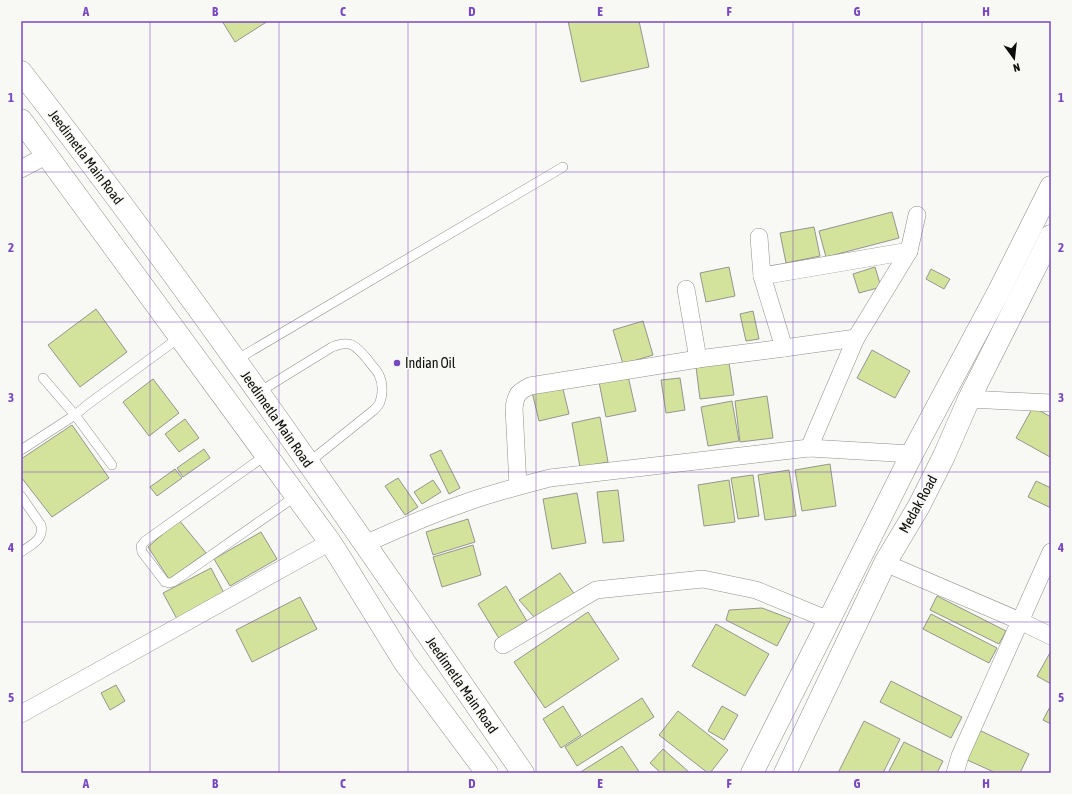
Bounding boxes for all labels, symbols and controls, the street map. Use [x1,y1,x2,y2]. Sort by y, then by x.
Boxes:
text: A [82,4,90,19]
text: B [212,4,219,19]
text: C [340,4,346,19]
text: D [468,4,476,19]
text: E [597,4,603,19]
text: F [726,4,732,19]
text: G [854,4,861,19]
text: H [982,4,990,19]
north arrow [994,38,1034,78]
text: N [1012,61,1021,74]
text: 1 [8,90,14,105]
text: 1 [1058,90,1064,105]
street label: Jeedimetla Main Road [45,107,127,207]
text: 2 [8,240,14,255]
text: 2 [1058,240,1064,255]
place label: Indian Oil [405,355,456,371]
marker: Indian Oil [392,358,402,368]
street label: Jeedimetla Main Road [238,368,316,470]
text: 3 [8,390,14,405]
text: 3 [1058,390,1064,405]
street label: Medak Road [896,472,940,536]
text: 4 [7,540,14,555]
text: 4 [1057,540,1064,555]
street label: Jeedimetla Main Road [423,634,501,736]
text: 5 [8,690,14,705]
text: 5 [1058,690,1064,705]
text: A [82,776,90,791]
text: B [212,776,219,791]
text: C [340,776,346,791]
text: D [468,776,476,791]
text: E [597,776,603,791]
text: F [726,776,732,791]
text: G [854,776,861,791]
text: H [982,776,990,791]

